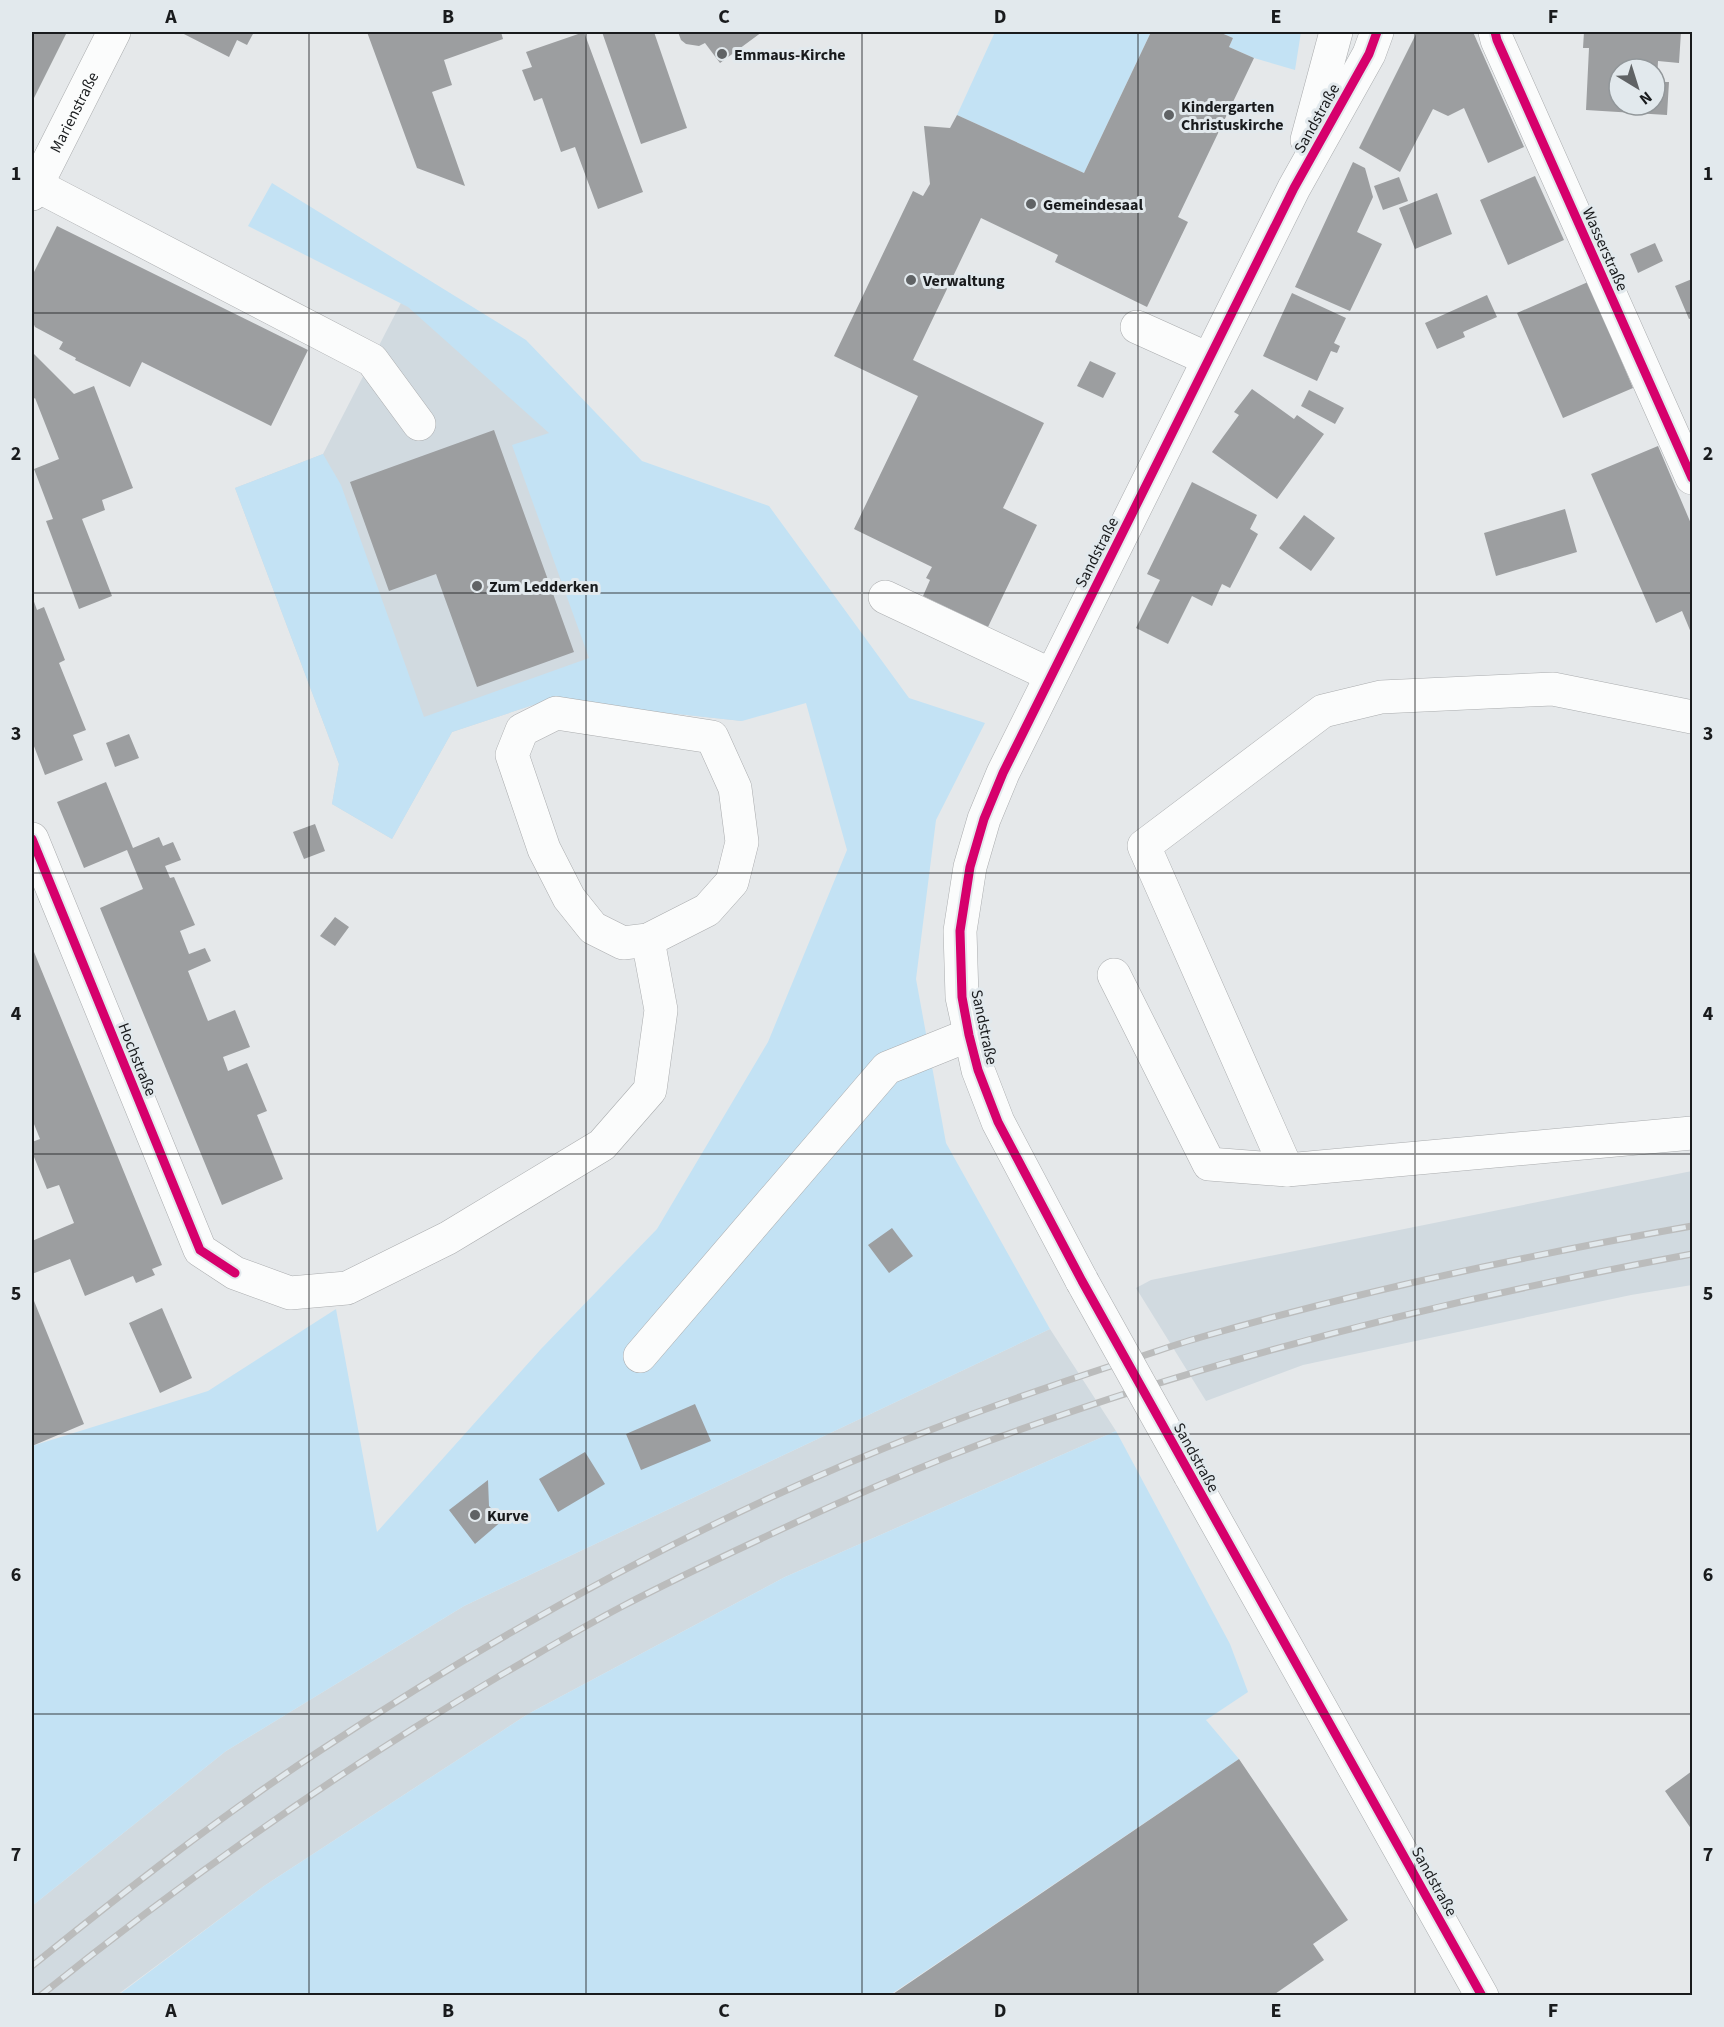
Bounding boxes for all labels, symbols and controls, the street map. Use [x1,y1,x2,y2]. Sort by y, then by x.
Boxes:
text: A [164,3,177,31]
text: B [442,3,454,31]
text: C [718,3,730,31]
text: D [994,3,1006,31]
text: E [1271,3,1281,31]
text: F [1548,3,1558,31]
place label: Emmaus-Kirche [734,44,846,66]
marker: Emmaus-Kirche [715,47,729,61]
north arrow [1607,57,1667,117]
street label: Marienstraße [45,68,104,157]
street label: Sandstraße [1289,80,1345,157]
text: N [1635,86,1657,110]
place label: Kindergarten Christuskirche [1181,96,1284,136]
marker: Kindergarten Christuskirche [1162,108,1176,122]
text: 1 [11,160,21,188]
text: 1 [1703,160,1713,188]
place label: Gemeindesaal [1043,194,1143,216]
marker: Gemeindesaal [1024,197,1038,211]
street label: Wasserstraße [1577,204,1633,295]
place label: Verwaltung [922,270,1005,292]
marker: Verwaltung [904,273,918,287]
text: 2 [11,440,21,468]
text: 2 [1703,440,1713,468]
street label: Sandstraße [1070,513,1124,591]
place label: Zum Ledderken [489,576,599,598]
marker: Zum Ledderken [470,579,484,593]
text: 3 [11,720,21,748]
text: 3 [1703,720,1713,748]
street label: Sandstraße [965,988,1003,1067]
text: 4 [11,1000,22,1028]
text: 4 [1703,1000,1714,1028]
street label: Hochstraße [112,1019,162,1099]
text: 5 [11,1280,21,1308]
text: 5 [1703,1280,1713,1308]
street label: Sandstraße [1168,1419,1224,1496]
place label: Kurve [487,1505,529,1527]
marker: Kurve [468,1508,482,1522]
text: 6 [11,1561,21,1589]
text: 6 [1703,1561,1713,1589]
text: 7 [11,1841,21,1869]
text: 7 [1703,1841,1713,1869]
street label: Sandstraße [1406,1843,1462,1920]
text: A [164,1997,177,2025]
text: B [442,1997,454,2025]
text: C [718,1997,730,2025]
text: D [994,1997,1006,2025]
text: E [1271,1997,1281,2025]
text: F [1548,1997,1558,2025]

